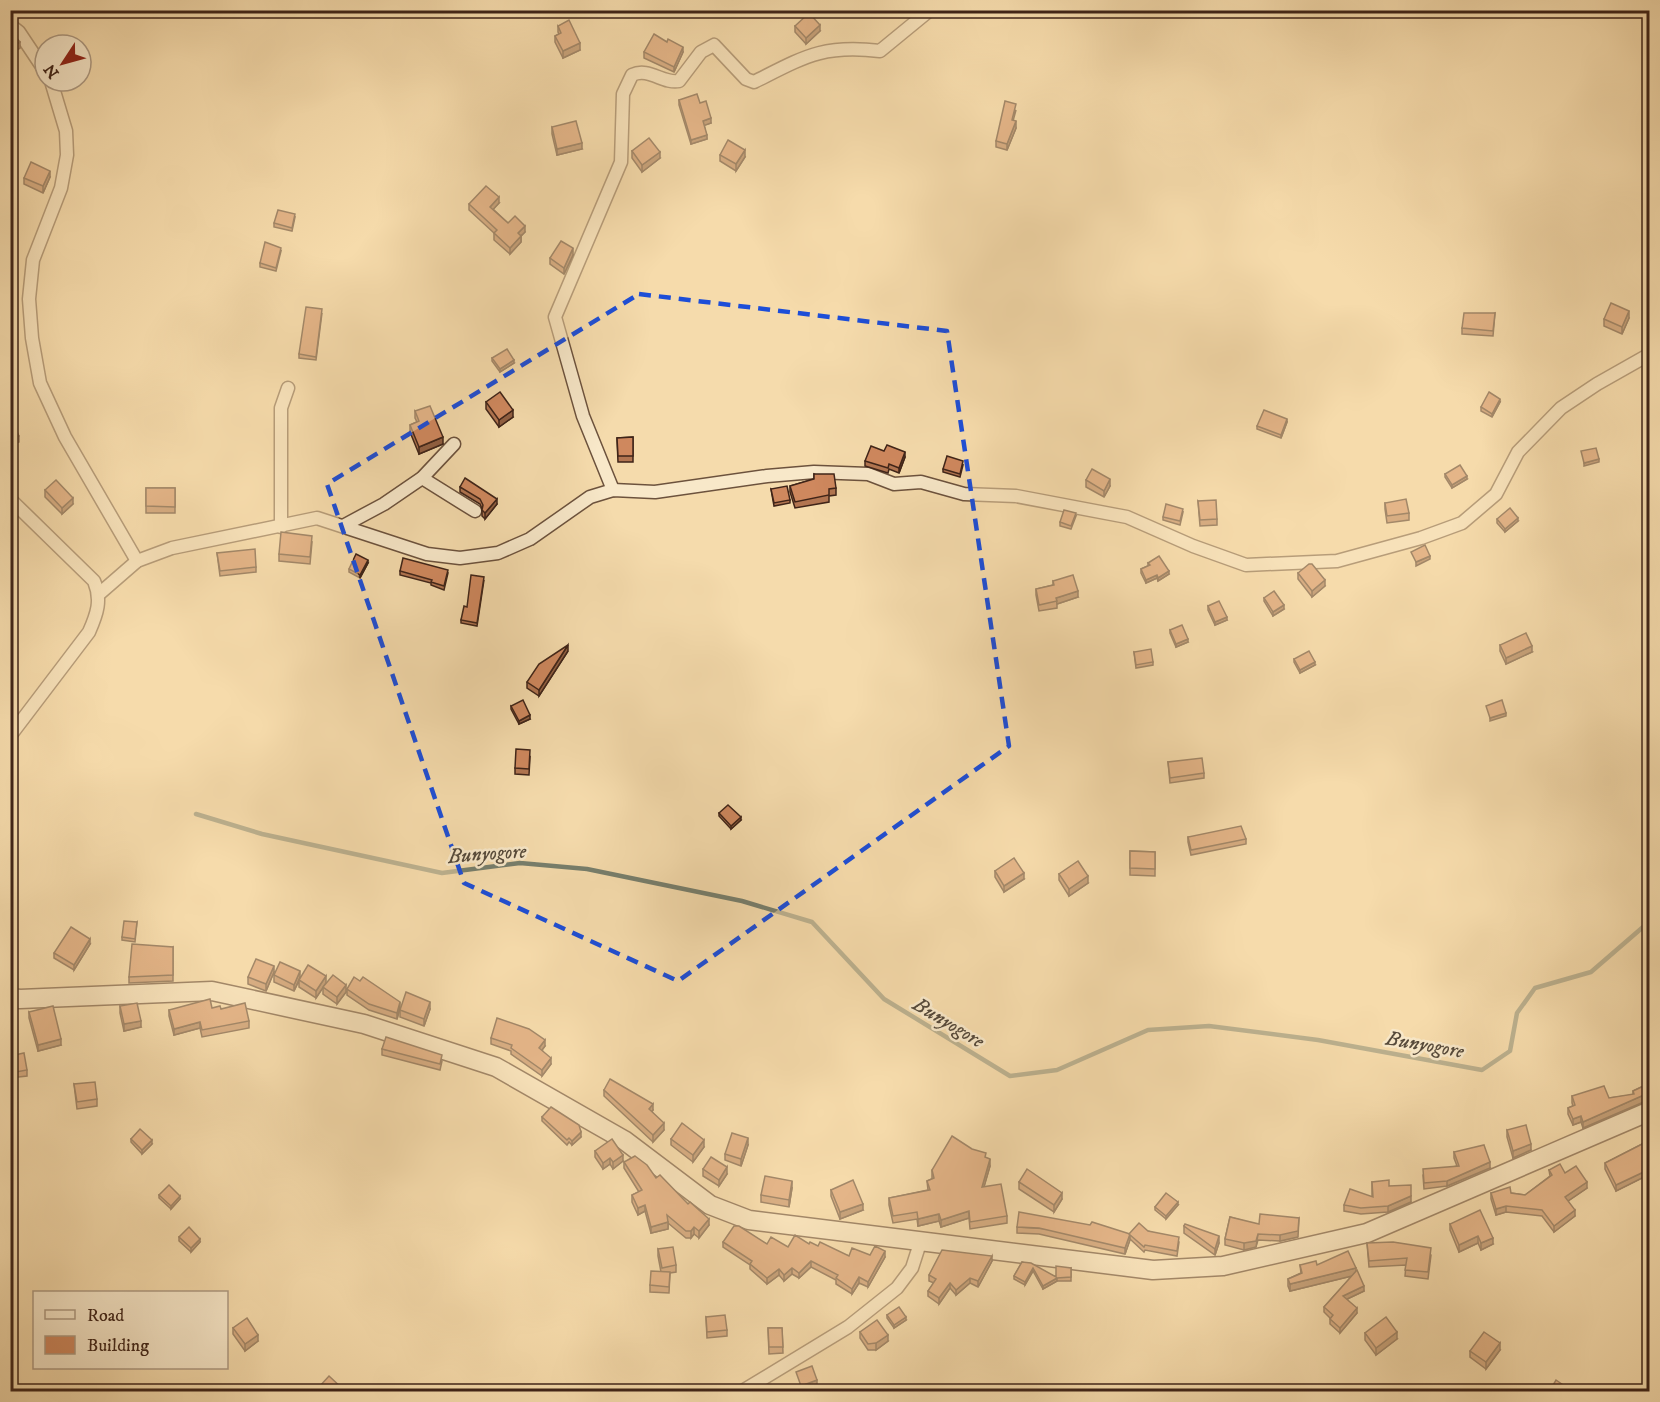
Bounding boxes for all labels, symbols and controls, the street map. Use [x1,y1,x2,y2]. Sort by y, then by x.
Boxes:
north arrow [33,33,93,93]
text: N [40,60,64,82]
water label: Bunyogore [446,839,528,870]
water label: Bunyogore [907,992,989,1055]
water label: Bunyogore [1383,1026,1467,1065]
legend [33,1291,228,1369]
text: Road [87,1305,124,1327]
text: Building [87,1335,149,1357]

